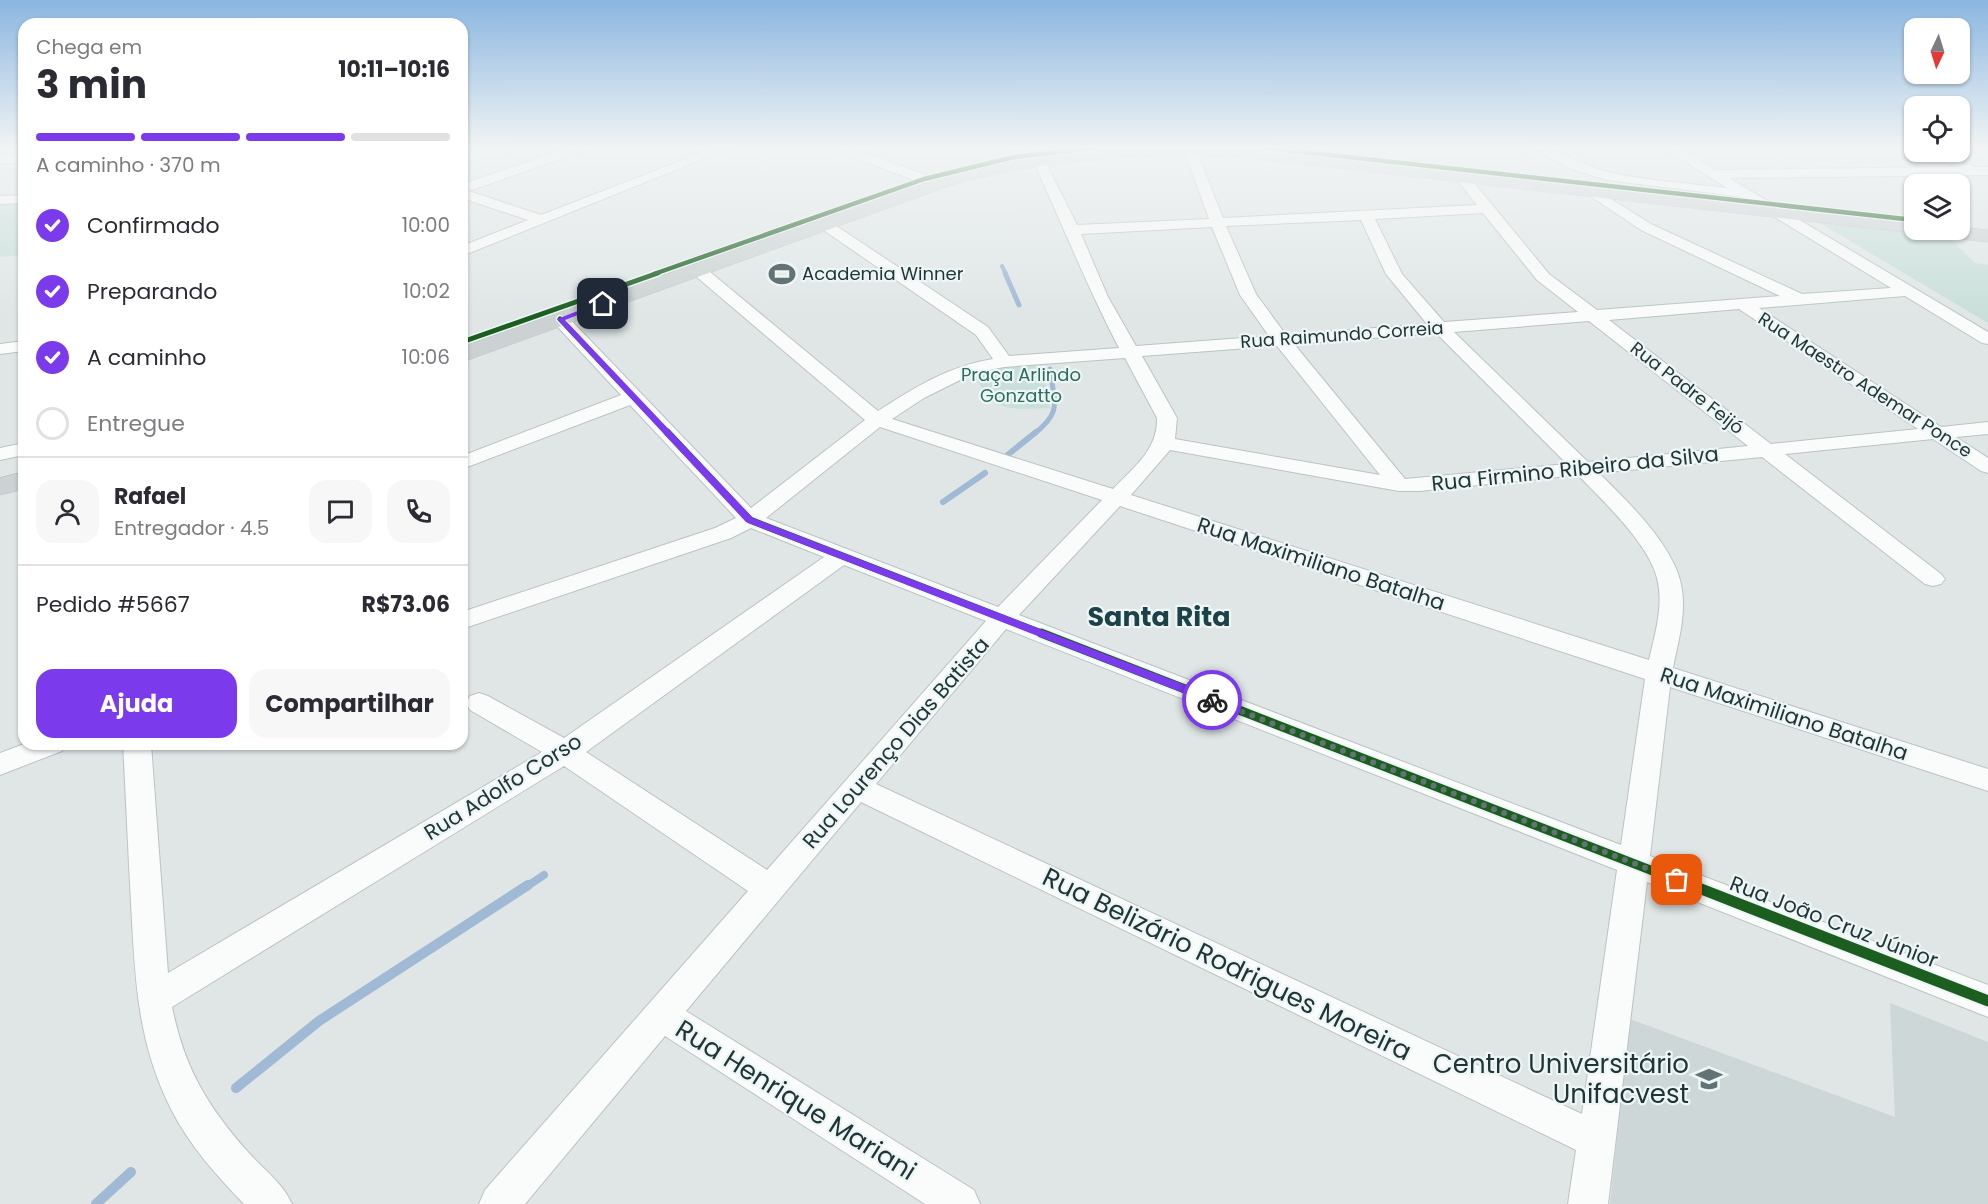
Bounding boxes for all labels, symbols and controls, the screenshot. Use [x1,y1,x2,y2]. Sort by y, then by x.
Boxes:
north arrow [1904,18,1970,84]
map controls [1904,18,1970,240]
text: Chega em [36,33,142,61]
text: 10:11–10:16 [338,54,450,85]
text: 3 min [36,57,147,112]
button: locate [1904,96,1970,162]
text: A caminho · 370 m [36,151,221,179]
button: layers [1904,174,1970,240]
icon: check [36,209,69,242]
text: Confirmado [87,210,220,241]
text: 10:00 [402,211,450,239]
sports icon: Academia Winner [767,259,797,289]
place label: Academia Winner [802,261,964,286]
icon: check [36,275,69,308]
text: Preparando [87,276,217,307]
text: 10:02 [403,277,450,305]
pin [577,278,628,329]
icon: home [586,287,619,320]
street label: Rua Maestro Ademar Ponce [1753,306,1977,463]
street label: Rua Raimundo Correia [1240,315,1444,354]
street label: Rua Padre Feijó [1625,335,1749,440]
icon: check [36,341,69,374]
text: A caminho [87,342,206,373]
text: 10:06 [402,343,450,371]
park label: Praça Arlindo Gonzatto [961,362,1081,408]
text: Entregue [87,408,185,439]
street label: Rua Firmino Ribeiro da Silva [1430,439,1720,498]
button: person [36,480,99,543]
button: chat [309,480,372,543]
button: phone [387,480,450,543]
text: Rafael [114,481,186,512]
street label: Rua Maximiliano Batalha [1193,510,1449,617]
text: Entregador · 4.5 [114,514,269,542]
text: Pedido #5667 [36,589,190,620]
text: R$73.06 [362,589,450,620]
district label: Santa Rita [1087,598,1231,635]
street label: Rua Lourenço Dias Batista [796,631,996,855]
street label: Rua Maximiliano Batalha [1656,660,1912,767]
button: Ajuda [36,669,237,738]
button: Compartilhar [249,669,450,738]
courier [1182,670,1242,730]
icon: bike [1196,684,1229,717]
street label: Rua Adolfo Corso [418,726,587,847]
pin [1651,854,1702,905]
street label: Rua Belizário Rodrigues Moreira [1036,859,1418,1069]
icon: bag [1660,863,1693,896]
street label: Rua João Cruz Júnior [1726,868,1943,975]
street label: Rua Henrique Mariani [669,1011,923,1189]
place label: Centro Universitário Unifacvest [1433,1046,1689,1112]
school or university icon: Centro Universitário Unifacvest [1694,1064,1724,1094]

